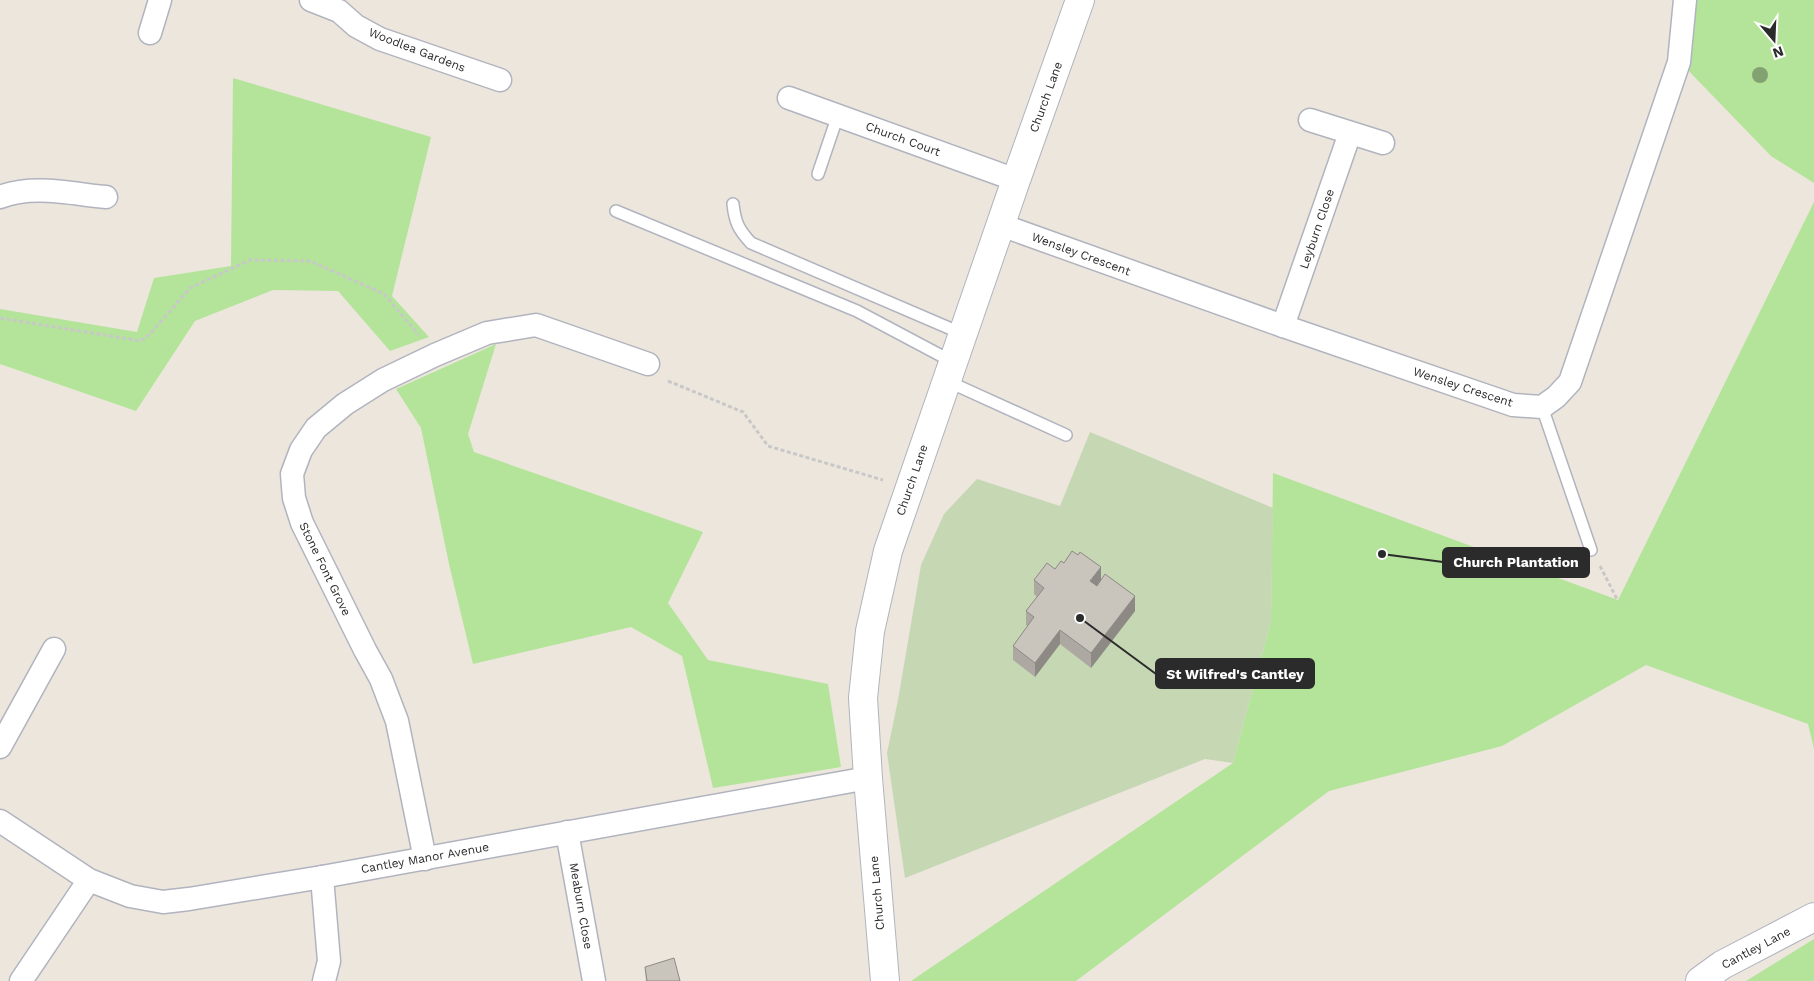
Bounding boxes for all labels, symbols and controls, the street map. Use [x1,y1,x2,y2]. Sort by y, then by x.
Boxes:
north arrow [1749,15,1799,65]
street label: Woodlea Gardens [367,25,467,75]
text: N [1771,43,1786,62]
street label: Church Lane [1027,60,1065,134]
street label: Church Court [864,119,942,159]
street label: Leyburn Close [1297,187,1337,271]
street label: Wensley Crescent [1030,230,1132,278]
street label: Wensley Crescent [1411,364,1515,410]
street label: Church Lane [893,443,931,517]
street label: Stone Font Grove [296,520,354,618]
callout: Church Plantation [1443,548,1589,577]
text: Church Plantation [1453,554,1579,570]
callout: St Wilfred's Cantley [1156,659,1314,688]
text: St Wilfred's Cantley [1166,666,1304,682]
street label: Cantley Manor Avenue [360,840,490,876]
street label: Church Lane [867,855,887,931]
street label: Meaburn Close [567,862,596,950]
street label: Cantley Lane [1719,924,1793,972]

